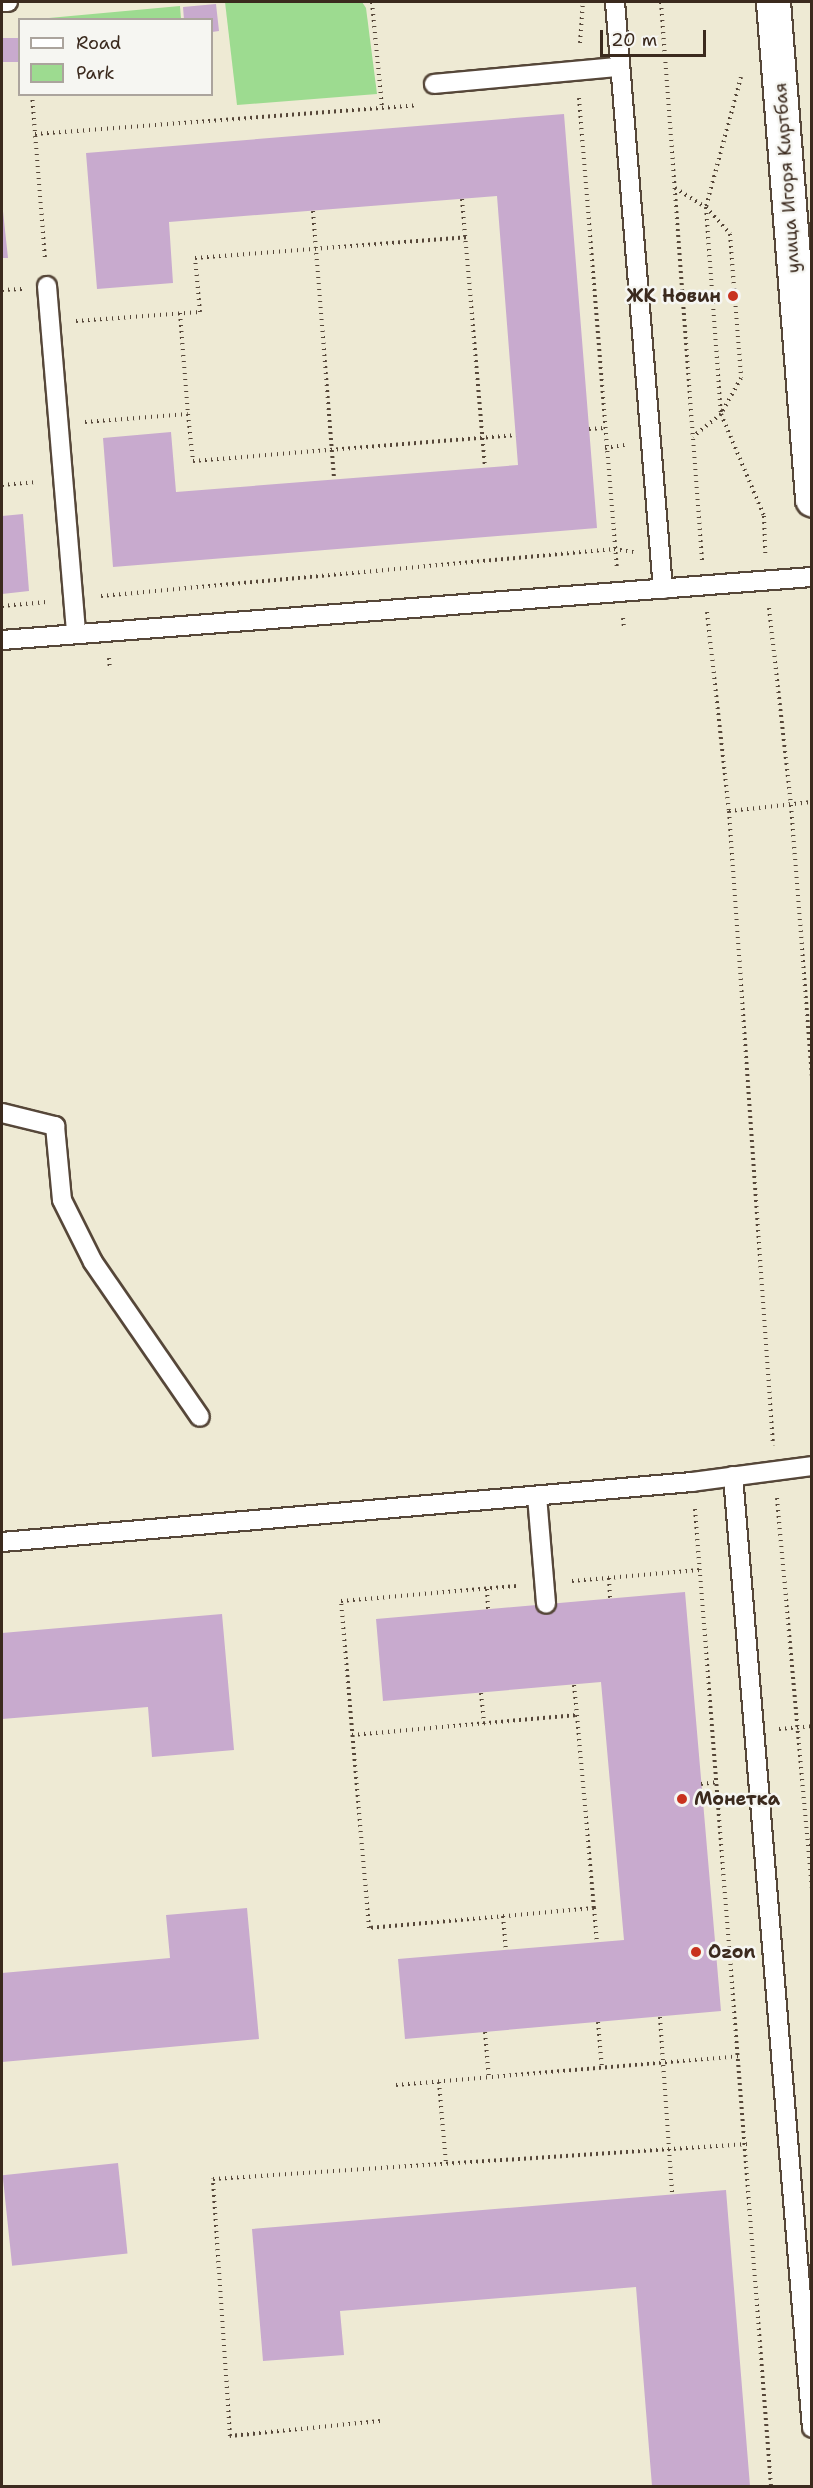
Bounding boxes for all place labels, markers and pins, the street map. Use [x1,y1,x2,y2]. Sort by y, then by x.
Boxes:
place label: ЖК Новин [626,285,721,307]
marker: ЖК Новин [726,289,740,303]
place label: Монетка [694,1788,780,1810]
marker: Монетка [675,1792,689,1806]
place label: Ozon [708,1941,755,1963]
marker: Ozon [689,1945,703,1959]

